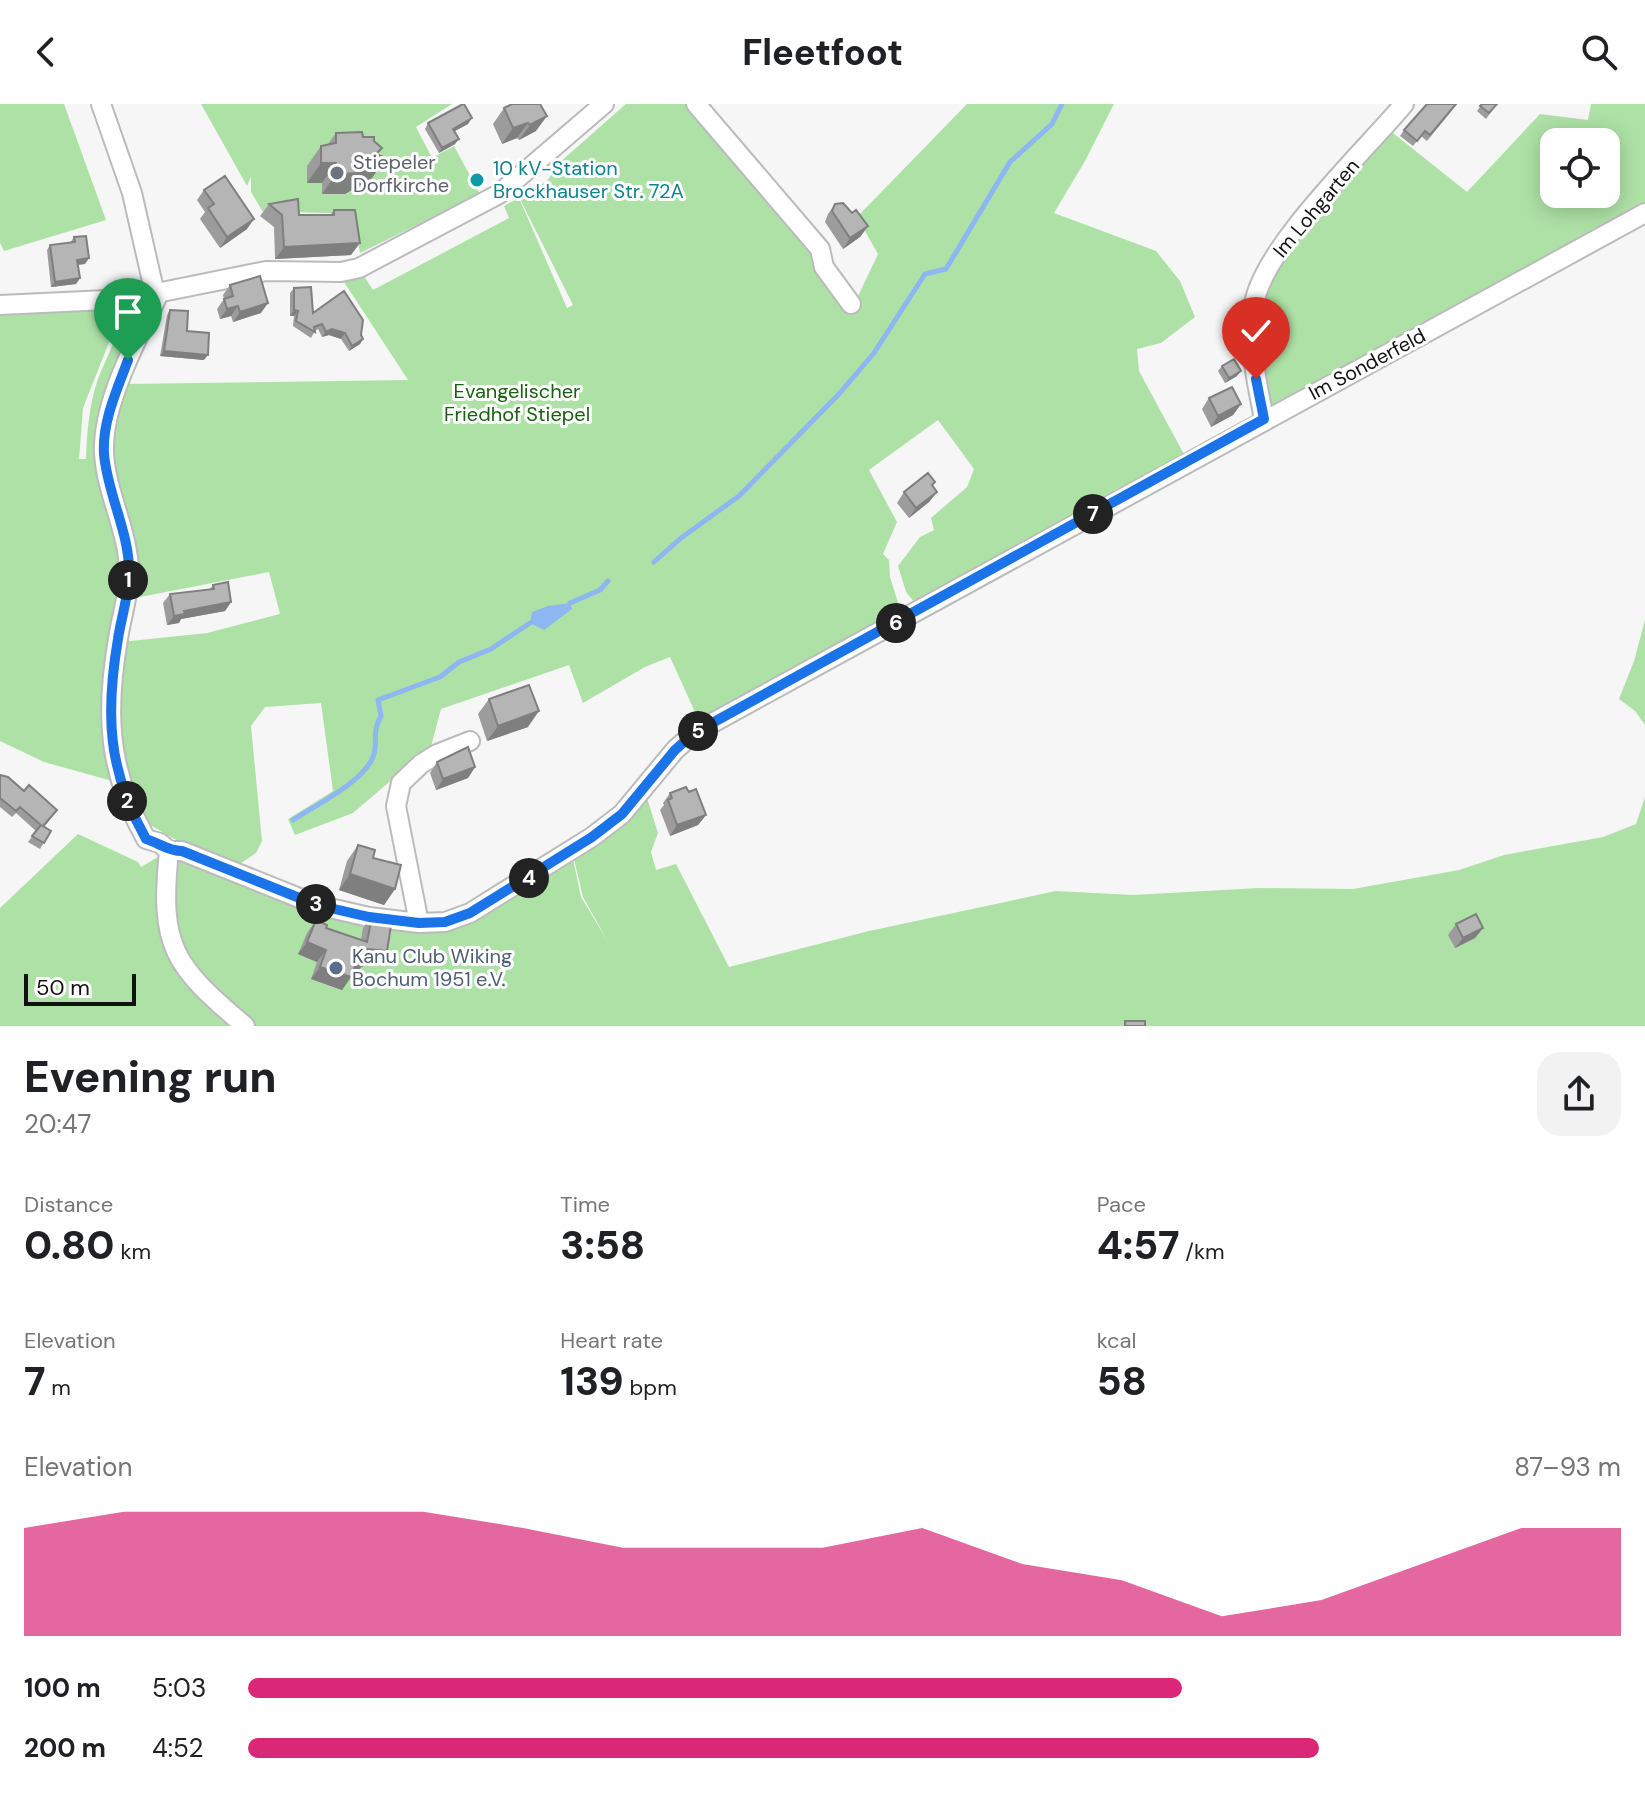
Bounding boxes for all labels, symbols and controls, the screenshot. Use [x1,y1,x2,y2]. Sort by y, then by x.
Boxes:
text: Fleetfoot [742,29,903,76]
icon: back [24,30,68,74]
icon: search [1577,30,1621,74]
map controls [1540,128,1620,208]
button: locate [1540,128,1620,208]
place label: Stiepeler Dorfkirche [353,149,449,198]
street label: Im Lohgarten [1267,153,1365,263]
place label: 10 kV-Station Brockhauser Str. 72A [493,155,684,204]
marker: Stiepeler Dorfkirche [328,164,346,182]
marker: 10 kV-Station Brockhauser Str. 72A [468,171,486,189]
pin [94,278,162,360]
icon: arrive [106,290,150,334]
pin [1222,297,1290,379]
icon: check [1234,309,1278,353]
street label: Im Sonderfeld [1304,322,1430,406]
park label: Evangelischer Friedhof Stiepel [444,378,590,427]
pin: 7 [1073,494,1113,534]
text: 7 [1087,499,1099,528]
pin: 1 [108,560,148,600]
text: 1 [124,565,132,594]
pin: 6 [876,603,916,643]
text: 6 [889,608,903,637]
pin: 5 [678,711,718,751]
text: 5 [691,716,705,745]
pin: 2 [107,781,147,821]
text: 2 [121,786,133,815]
pin: 4 [509,858,549,898]
text: 4 [522,863,536,892]
pin: 3 [296,884,336,924]
text: 3 [309,889,323,918]
place label: Kanu Club Wiking Bochum 1951 e.V. [352,943,512,992]
marker: Kanu Club Wiking Bochum 1951 e.V. [327,959,345,977]
scale bar [24,970,136,1006]
text: 50 m [36,973,90,1002]
text: Evening run [24,1048,277,1106]
button: share [1537,1052,1621,1136]
text: 20:47 [24,1107,91,1141]
text: Distance [24,1190,113,1219]
text: Time [560,1190,610,1219]
text: Pace [1097,1190,1146,1219]
text: 0.80 [24,1219,115,1271]
text: 3:58 [560,1219,645,1271]
text: 4:57 [1097,1219,1179,1271]
text: km [115,1237,151,1266]
text: /km [1179,1237,1225,1266]
text: Elevation [24,1326,116,1355]
text: Heart rate [560,1326,663,1355]
text: kcal [1097,1326,1136,1355]
text: 7 [24,1355,45,1407]
text: 139 [560,1355,624,1407]
text: 58 [1097,1355,1147,1407]
text: m [45,1373,71,1402]
text: bpm [624,1373,677,1402]
text: Elevation [24,1450,132,1484]
text: 87–93 m [1514,1450,1621,1484]
text: 100 m [24,1671,101,1705]
text: 5:03 [152,1671,206,1705]
text: 200 m [24,1731,106,1765]
text: 4:52 [152,1731,203,1765]

